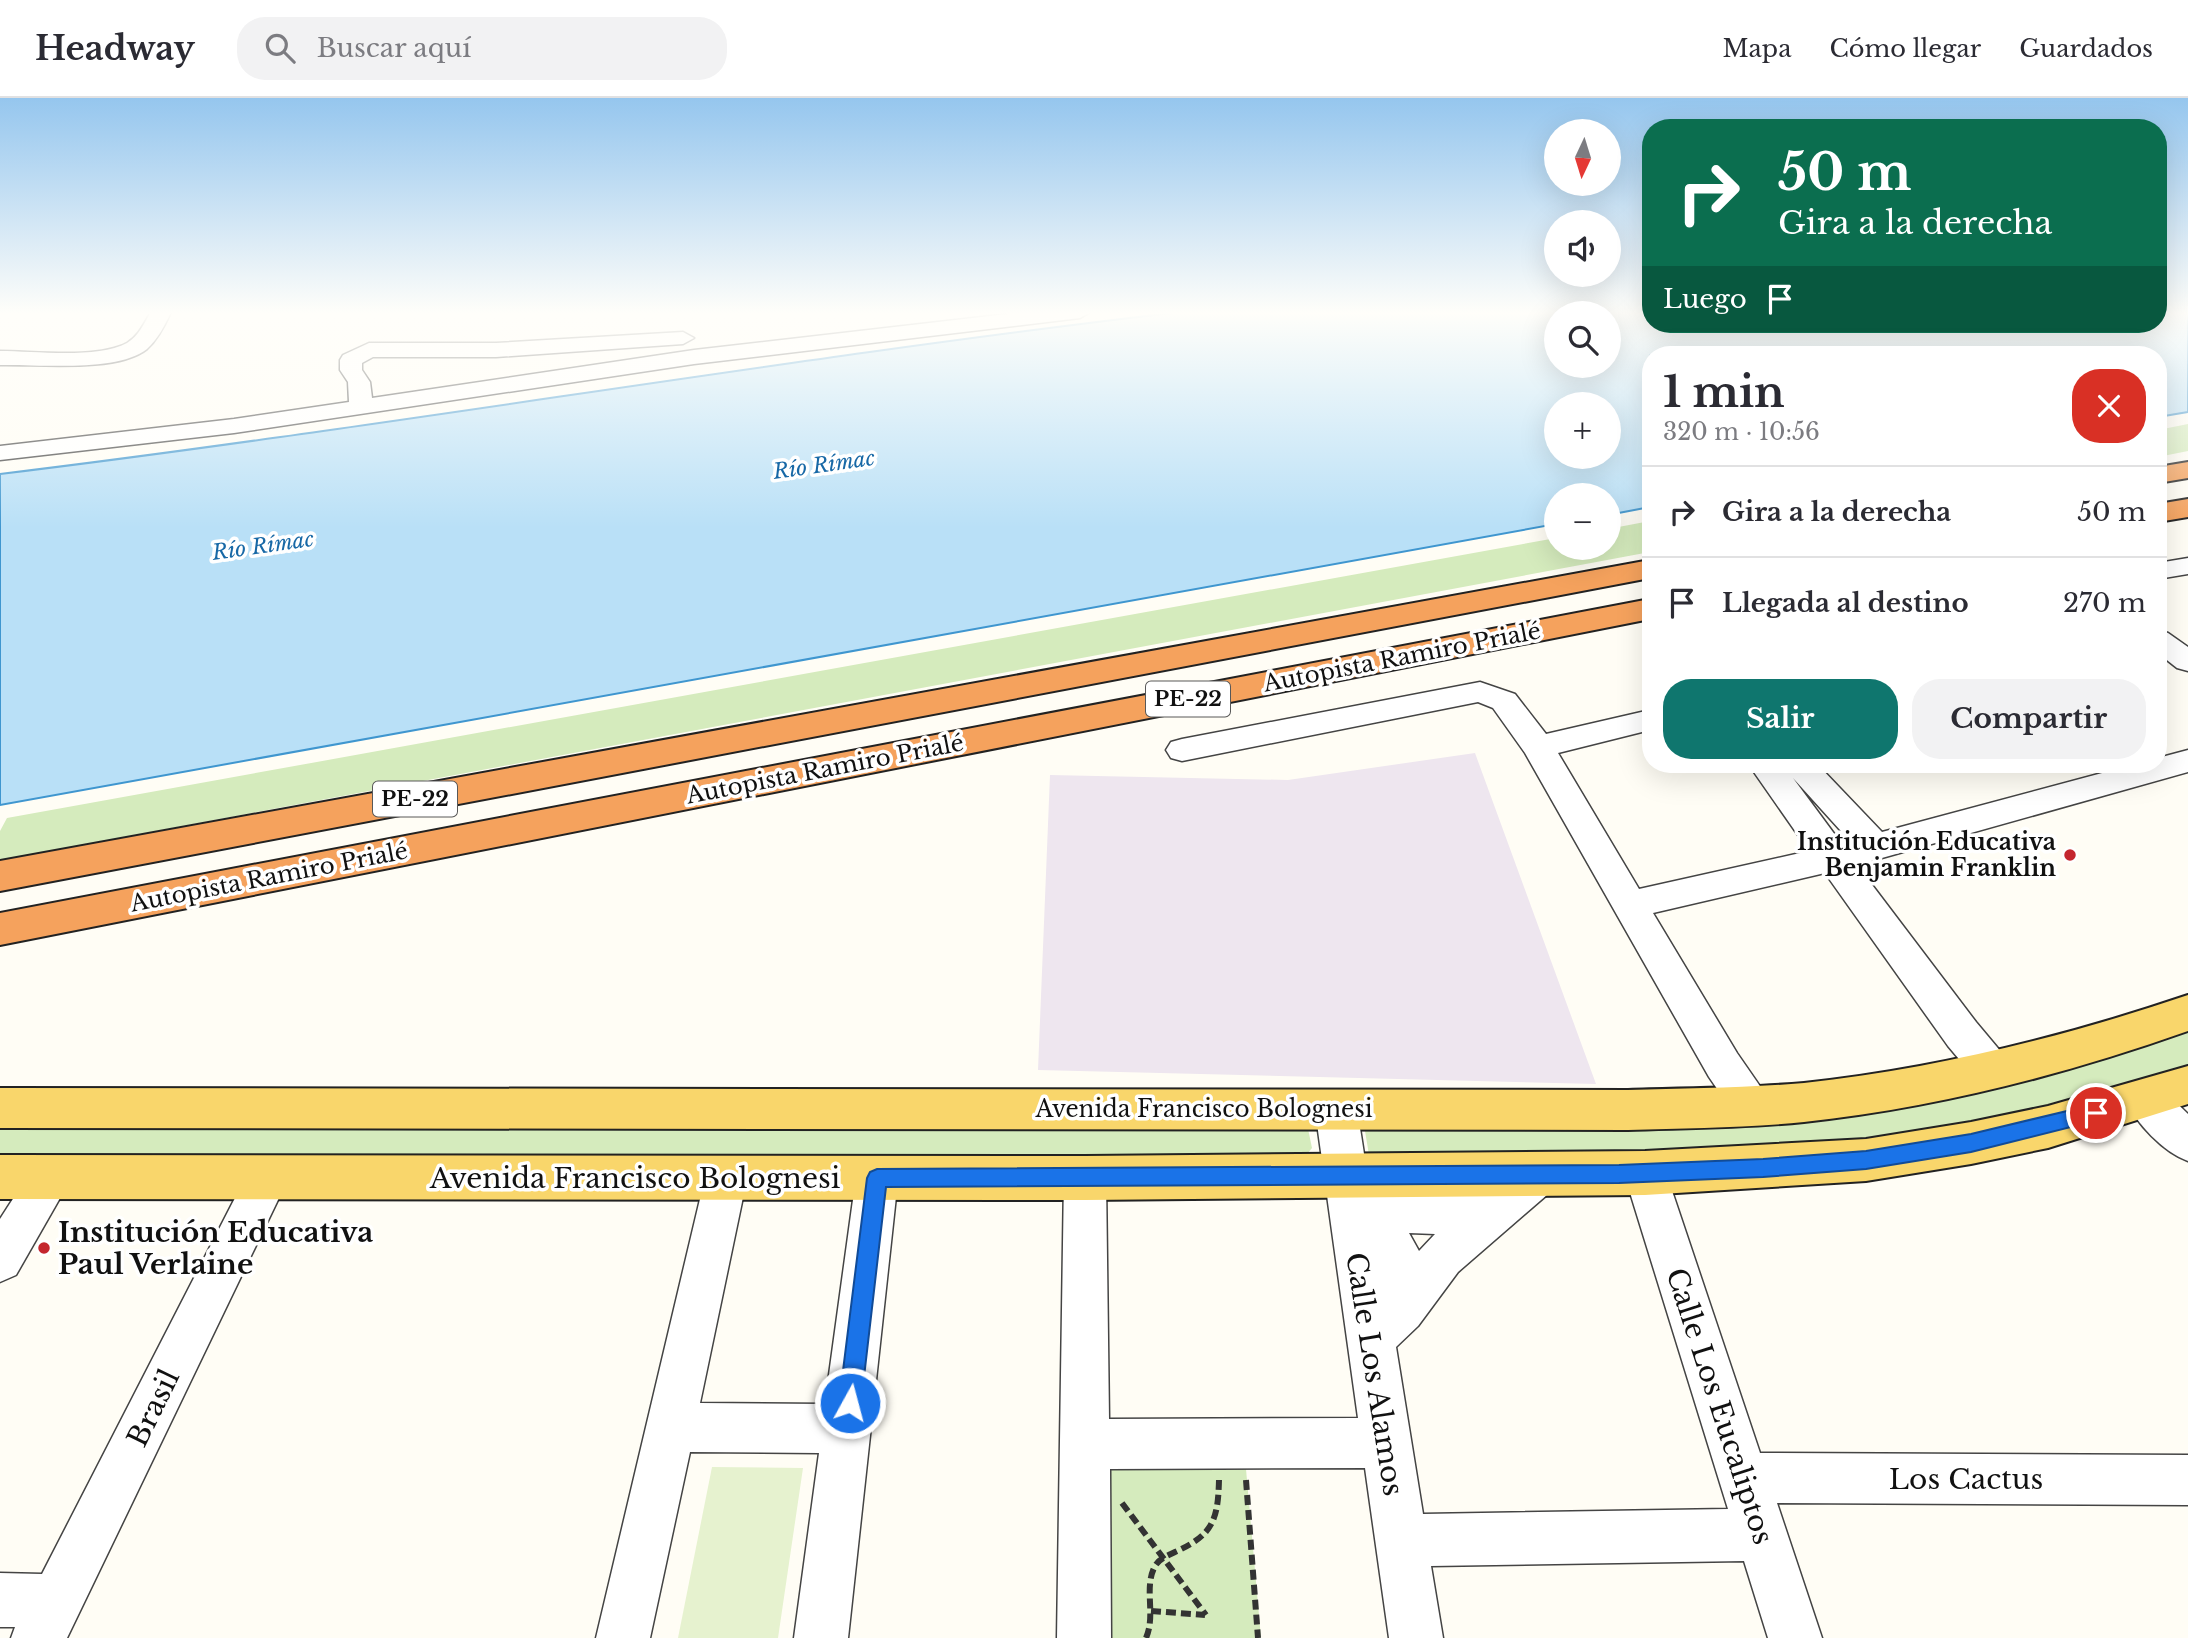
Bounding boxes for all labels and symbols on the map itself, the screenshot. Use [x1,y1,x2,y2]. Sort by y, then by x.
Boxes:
north arrow [1544,119,1620,196]
water label: Río Rímac [771,445,877,485]
water label: Río Rímac [210,526,316,566]
street label: Autopista Ramiro Prialé [1260,616,1543,698]
road number: PE-22 [1146,682,1230,716]
street label: Autopista Ramiro Prialé [683,728,966,810]
road number: PE-22 [373,782,457,816]
place label: Institución Educativa Benjamin Franklin [1797,828,2056,882]
street label: Autopista Ramiro Prialé [127,836,410,918]
marker: Institución Educativa Benjamin Franklin [2062,847,2078,863]
pin [2066,1083,2126,1143]
street label: Avenida Francisco Bolognesi [1034,1095,1373,1123]
street label: Avenida Francisco Bolognesi [429,1161,840,1196]
place label: Institución Educativa Paul Verlaine [58,1215,373,1282]
marker: Institución Educativa Paul Verlaine [36,1240,52,1256]
street label: Calle Los Alamos [1338,1250,1411,1498]
street label: Calle Los Eucaliptos [1658,1264,1781,1549]
street label: Brasil [120,1364,187,1453]
position arrow [813,1366,887,1440]
street label: Los Cactus [1889,1462,2043,1497]

